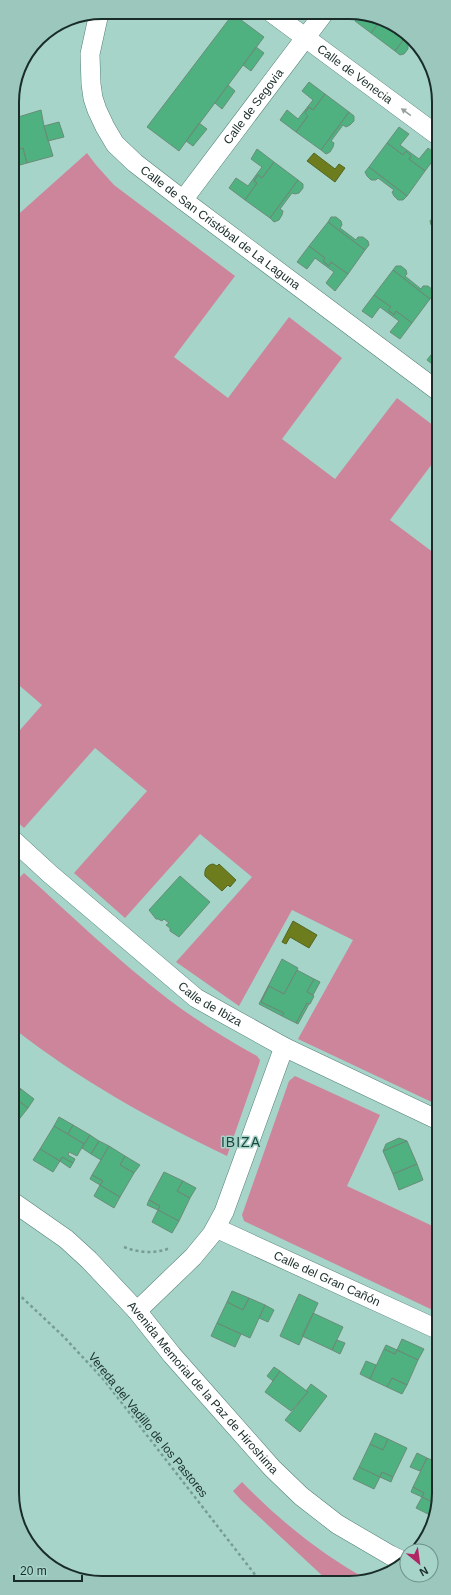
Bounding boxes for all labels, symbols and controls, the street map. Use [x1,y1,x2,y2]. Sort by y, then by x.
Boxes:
street label: Calle de Venecia [314,42,396,107]
street label: Calle de Segovia [220,66,287,147]
one-way arrow [401,108,411,116]
street label: Calle de San Cristóbal de La Laguna [138,163,303,293]
street label: Calle de Ibiza [175,979,245,1029]
district label: IBIZA [221,1134,261,1150]
street label: Calle del Gran Cañón [271,1248,382,1309]
street label: Avenida Memorial de la Paz de Hiroshima [125,1298,281,1477]
street label: Vereda del Vadillo de los Pastores [85,1350,211,1500]
north arrow [399,1543,439,1583]
scale bar [14,1557,82,1583]
text: 20 m [20,1564,47,1578]
text: N [417,1565,430,1579]

